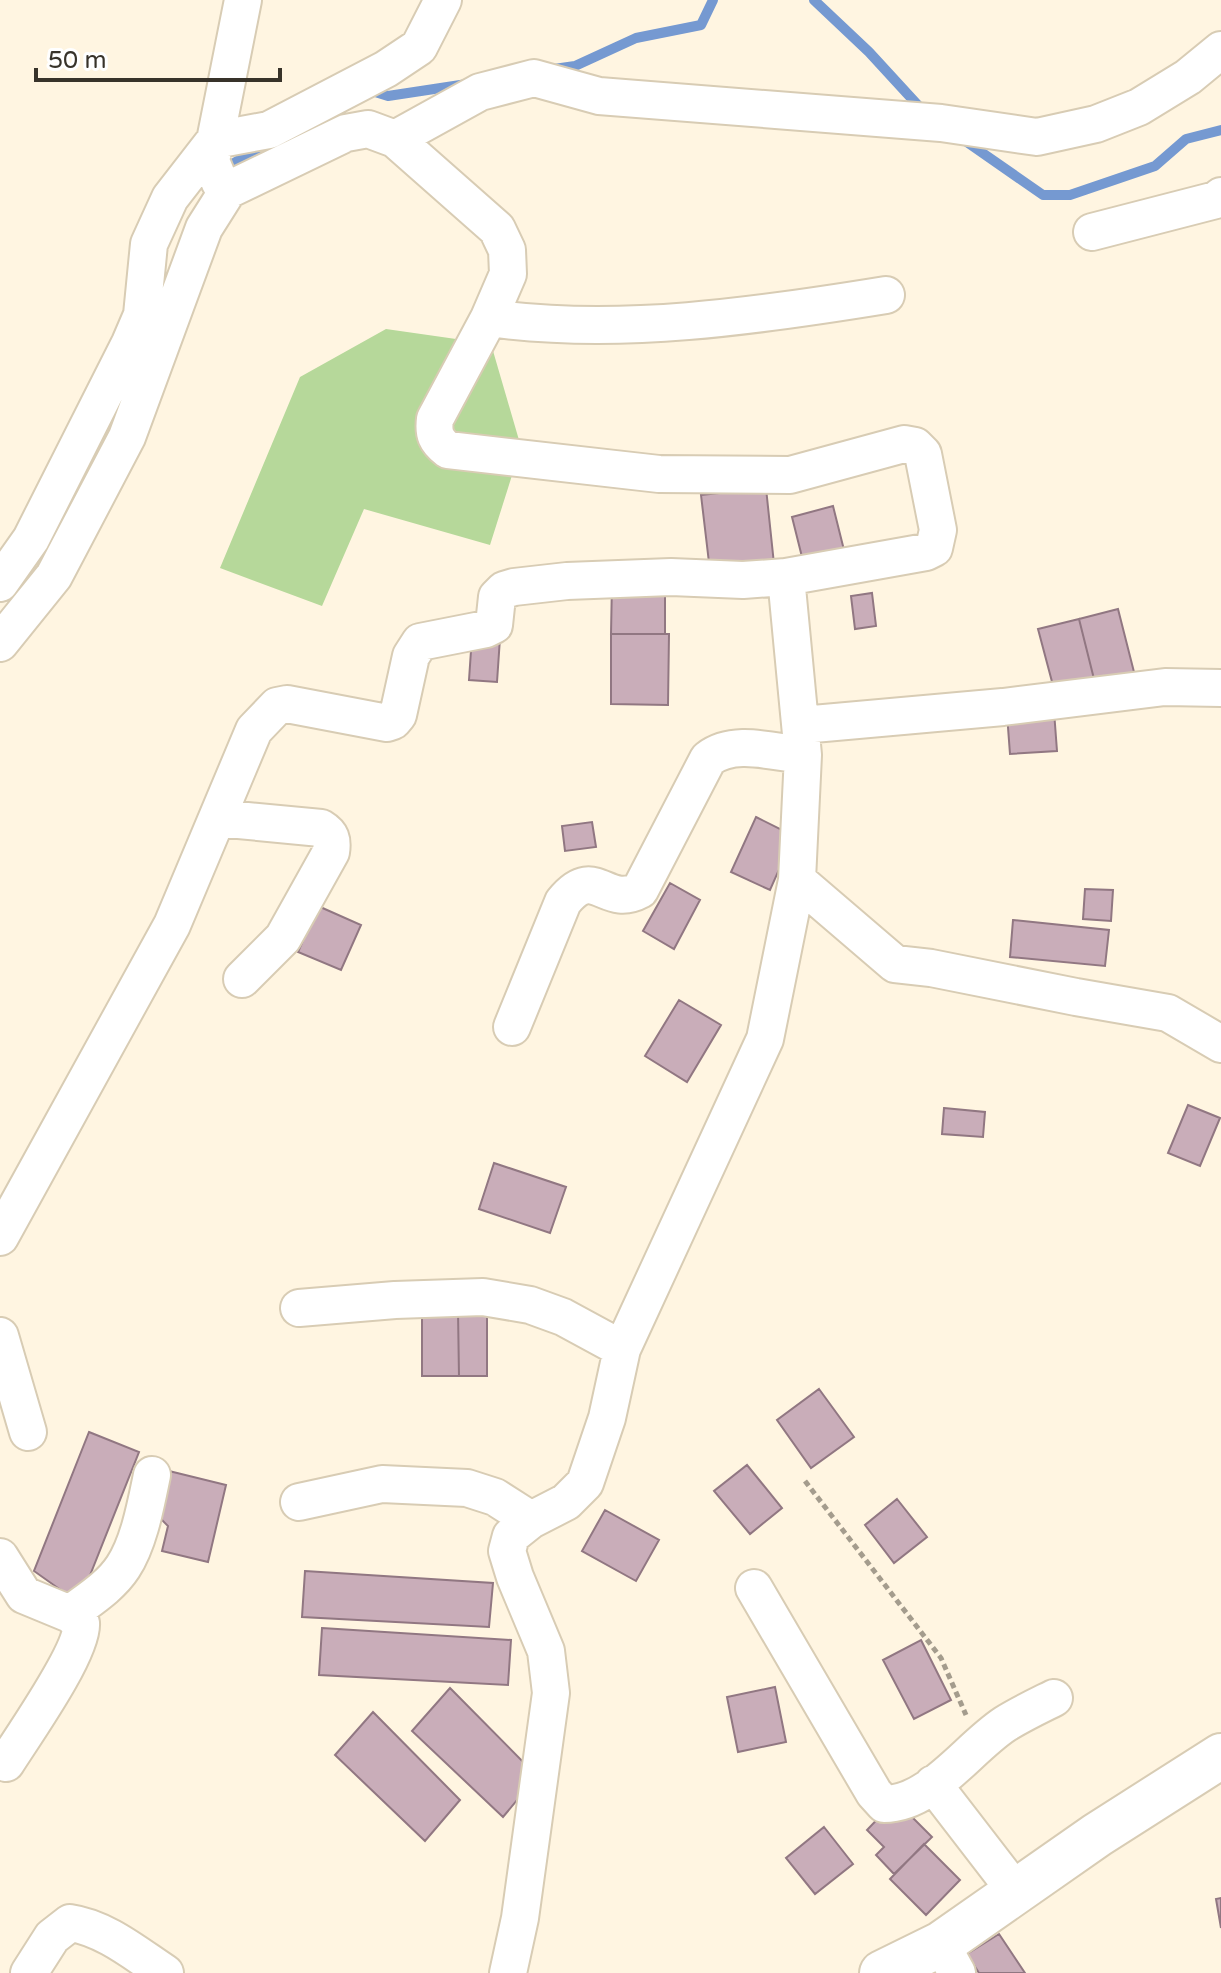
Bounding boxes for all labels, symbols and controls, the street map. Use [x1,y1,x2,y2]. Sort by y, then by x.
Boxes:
scale bar [36,32,280,82]
text: 50 m [48,46,106,75]

